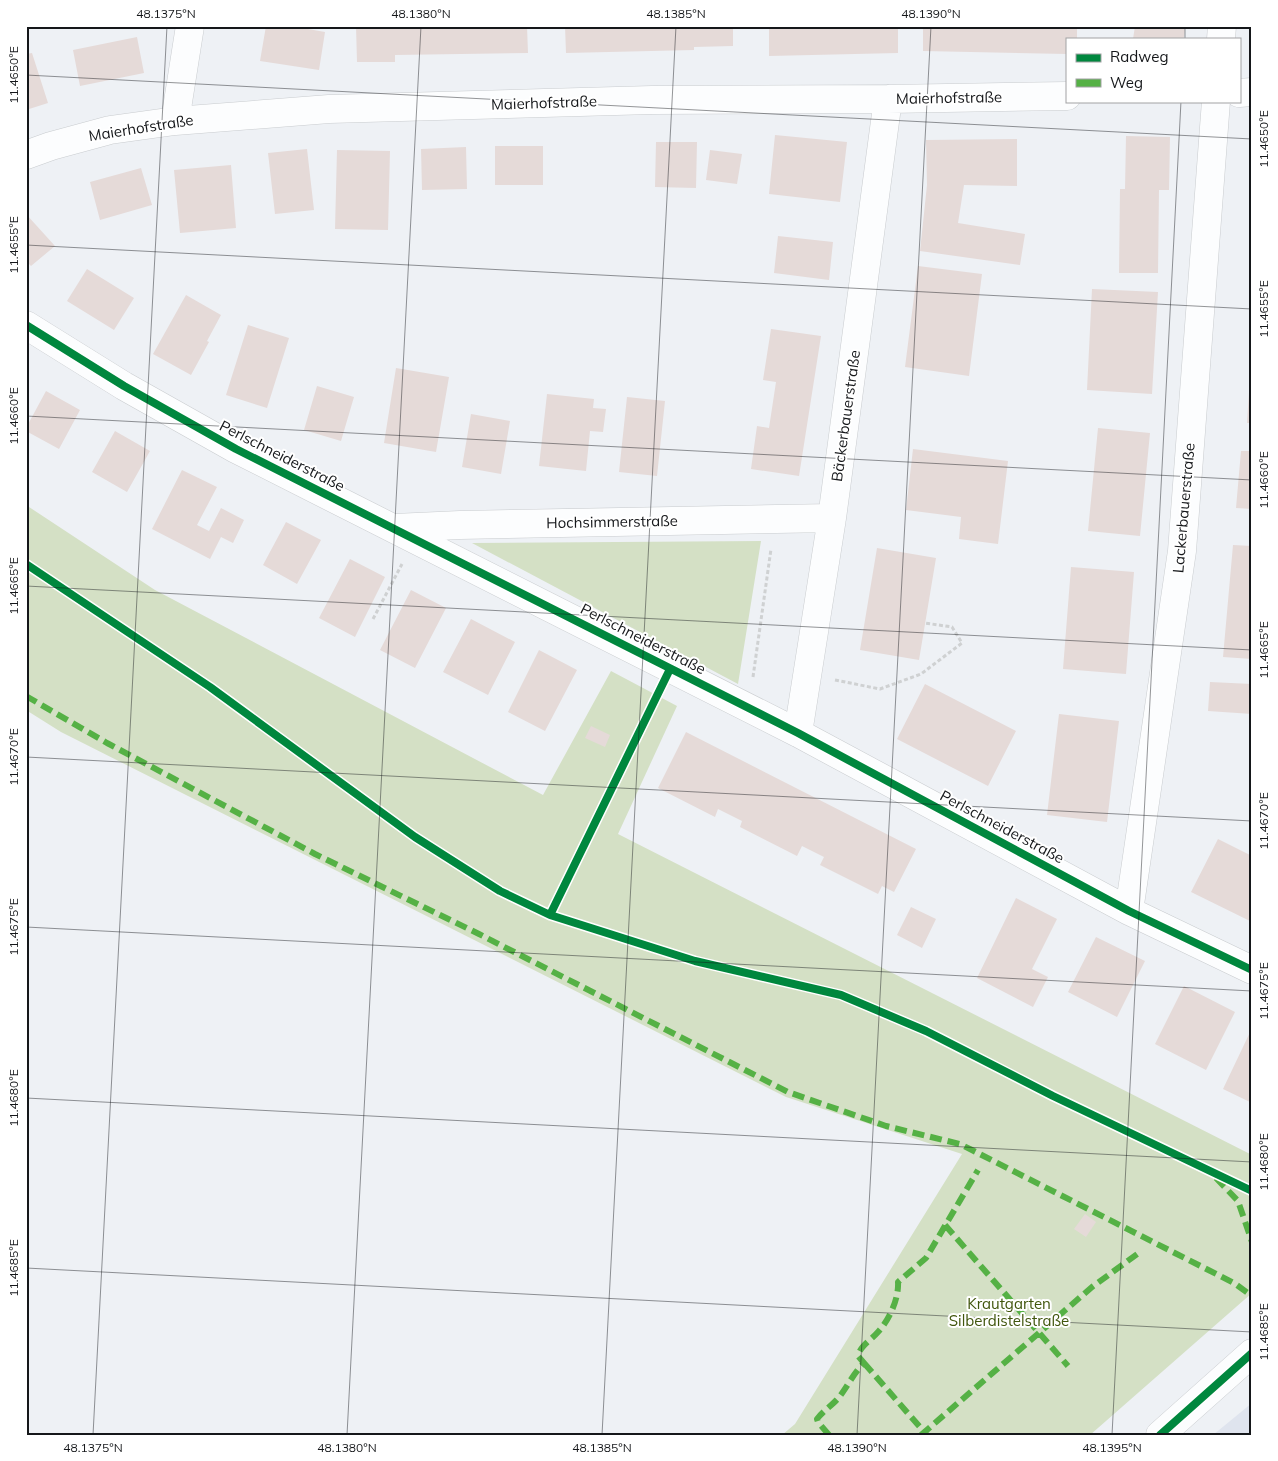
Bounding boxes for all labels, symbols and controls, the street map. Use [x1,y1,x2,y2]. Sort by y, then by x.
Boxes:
text: 48.1375°N [136,6,196,21]
text: 48.1380°N [391,6,451,21]
text: 48.1385°N [646,6,706,21]
text: 48.1390°N [901,6,961,21]
legend [1066,38,1240,102]
text: 11.4650°E [6,46,21,104]
text: Radweg [1110,47,1168,66]
text: Weg [1110,73,1143,92]
street label: Maierhofstraße [896,87,1002,108]
street label: Maierhofstraße [491,91,597,114]
street label: Maierhofstraße [87,110,195,145]
text: 11.4650°E [1256,110,1271,168]
text: 11.4655°E [6,216,21,274]
text: 11.4655°E [1256,280,1271,338]
street label: Bäckerbauerstraße [827,349,864,483]
text: 11.4660°E [6,387,21,445]
street label: Perlschneiderstraße [216,416,348,495]
street label: Lackerbauerstraße [1168,442,1199,574]
text: 11.4660°E [1256,451,1271,509]
street label: Hochsimmerstraße [546,511,678,532]
text: 11.4665°E [6,557,21,615]
street label: Perlschneiderstraße [577,599,709,678]
text: 11.4665°E [1256,621,1271,679]
text: 11.4670°E [6,728,21,786]
street label: Perlschneiderstraße [937,786,1068,867]
text: 11.4670°E [1256,792,1271,850]
text: 11.4675°E [6,898,21,956]
text: 11.4675°E [1256,962,1271,1020]
text: 11.4680°E [6,1069,21,1127]
text: 11.4680°E [1256,1133,1271,1191]
text: 11.4685°E [6,1239,21,1297]
park label: Krautgarten Silberdistelstraße [949,1294,1069,1330]
text: 11.4685°E [1256,1303,1271,1361]
text: 48.1375°N [63,1440,123,1455]
text: 48.1380°N [317,1440,377,1455]
text: 48.1385°N [572,1440,632,1455]
text: 48.1390°N [827,1440,887,1455]
text: 48.1395°N [1082,1440,1142,1455]

